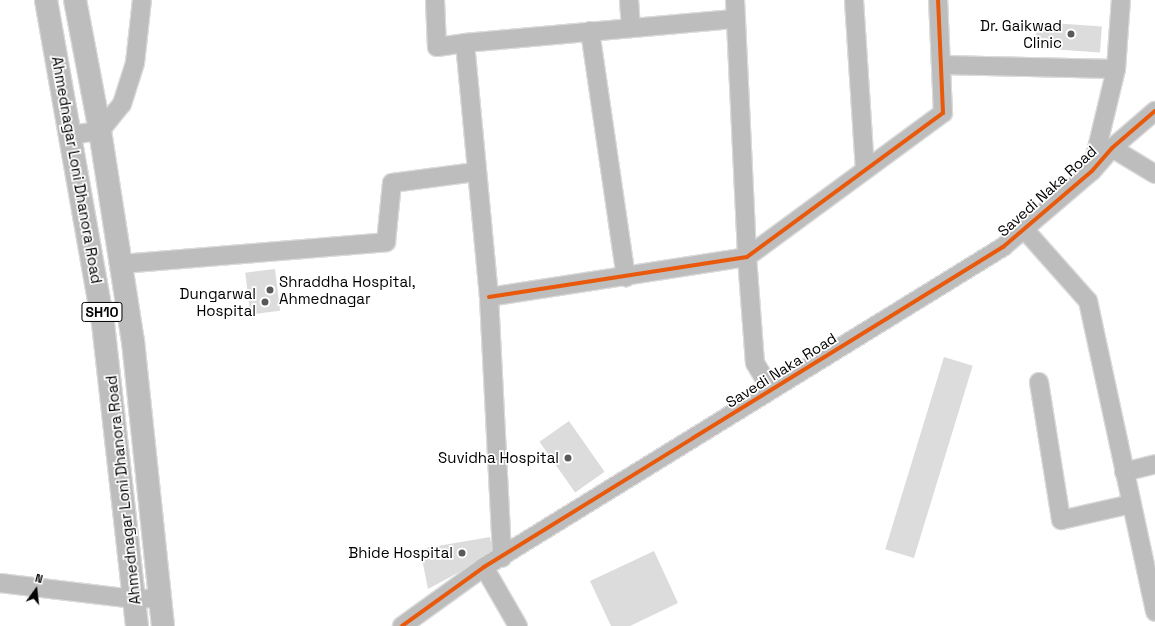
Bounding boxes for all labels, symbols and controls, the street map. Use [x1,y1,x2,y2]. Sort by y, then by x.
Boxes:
place label: Dr. Gaikwad Clinic [979,16,1062,51]
marker: Dr. Gaikwad Clinic [1065,28,1077,40]
street label: Ahmednagar Loni Dhanora Road [48,55,106,285]
street label: Savedi Naka Road [994,142,1100,240]
place label: Shraddha Hospital, Ahmednagar [279,272,415,307]
place label: Dungarwal Hospital [180,284,256,319]
marker: Shraddha Hospital, Ahmednagar [264,284,276,296]
marker: Dungarwal Hospital [259,296,271,308]
road number: SH10 [81,300,123,324]
street label: Savedi Naka Road [722,329,840,411]
street label: Ahmednagar Loni Dhanora Road [102,374,144,606]
place label: Suvidha Hospital [438,449,559,467]
marker: Suvidha Hospital [562,452,574,464]
place label: Bhide Hospital [348,544,453,562]
marker: Bhide Hospital [456,547,468,559]
north arrow [16,570,56,610]
text: N [34,571,44,586]

